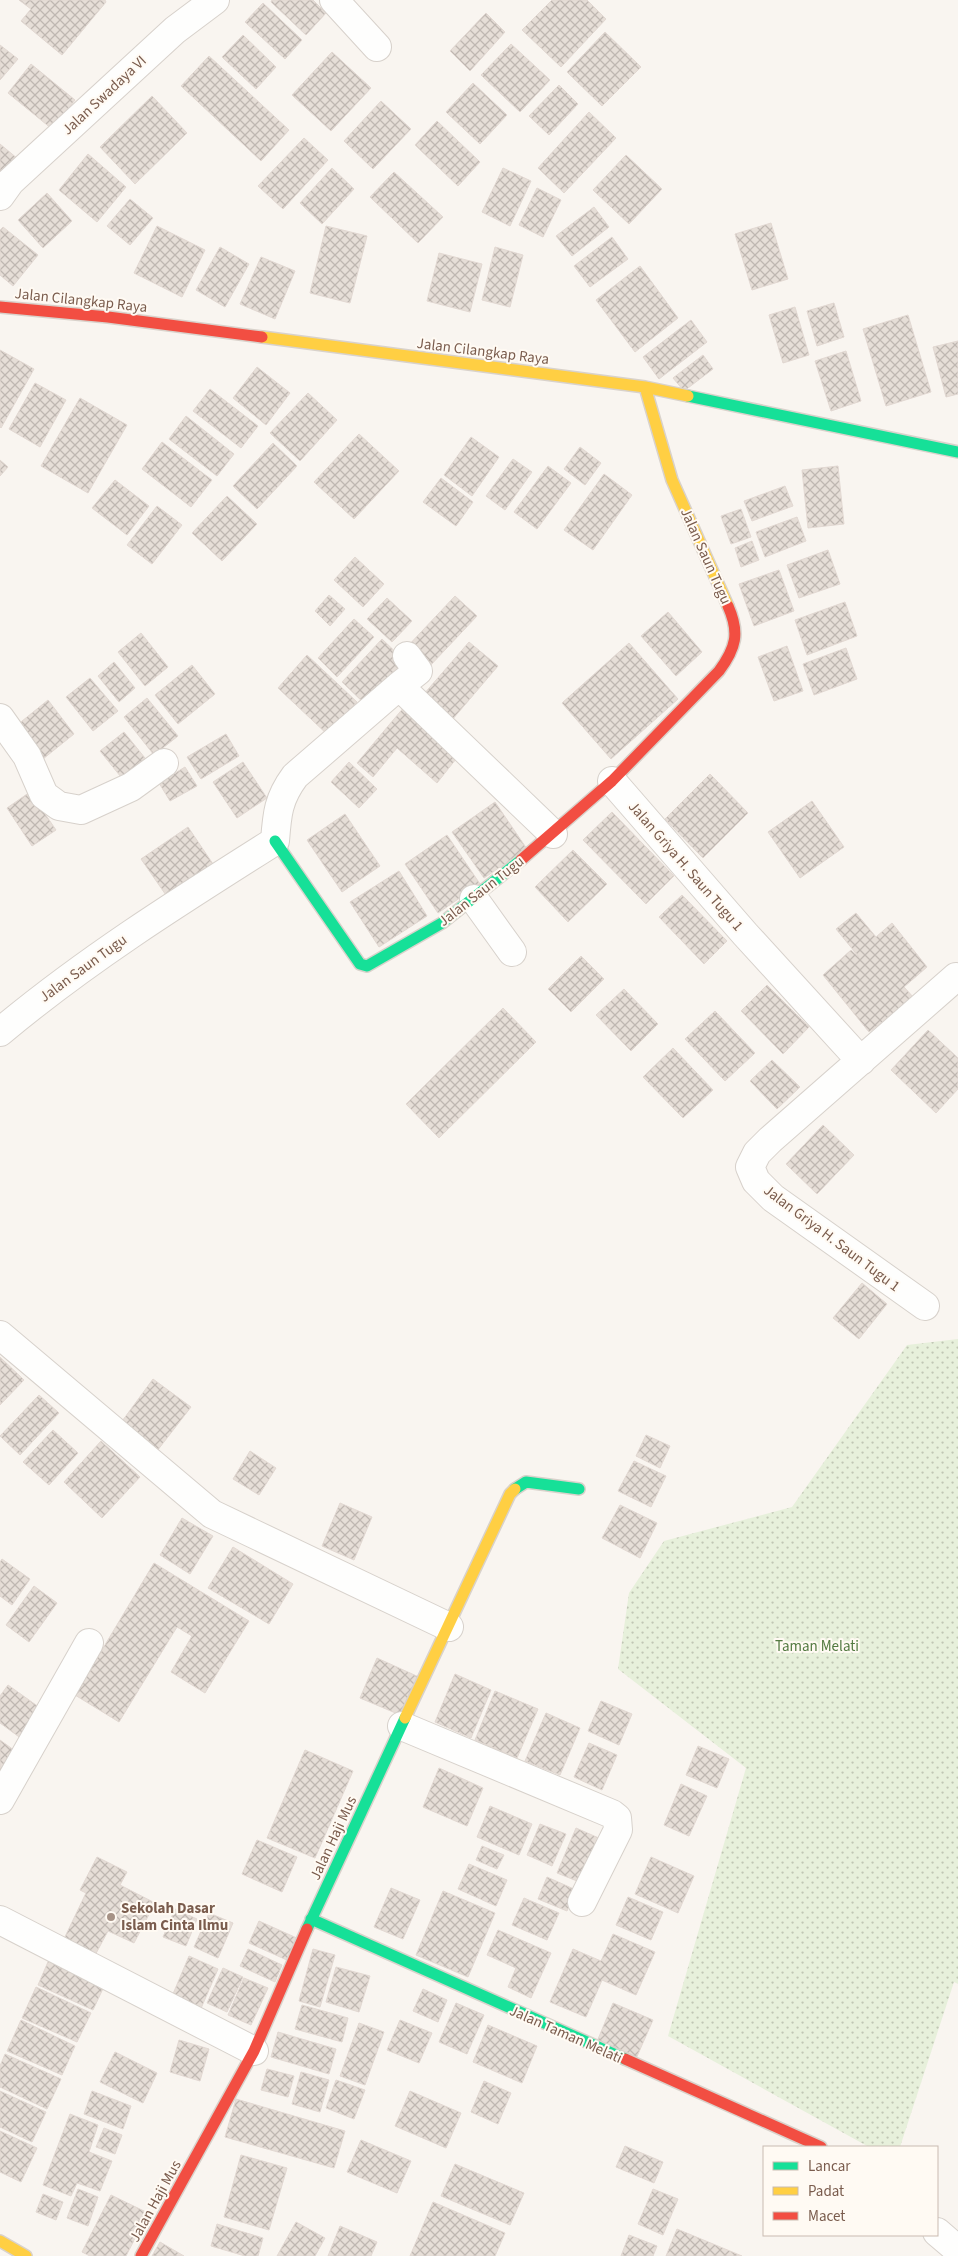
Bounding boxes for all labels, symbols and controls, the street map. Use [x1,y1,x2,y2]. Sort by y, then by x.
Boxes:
street label: Jalan Swadaya VI [58,51,151,140]
street label: Jalan Cilangkap Raya [14,283,148,318]
street label: Jalan Cilangkap Raya [416,333,550,370]
street label: Jalan Saun Tugu [675,505,736,608]
street label: Jalan Griya H. Saun Tugu 1 [623,797,748,936]
street label: Jalan Saun Tugu [434,851,529,932]
street label: Jalan Saun Tugu [35,929,131,1007]
street label: Jalan Griya H. Saun Tugu 1 [759,1180,904,1297]
park label: Taman Melati [775,1636,859,1657]
street label: Jalan Haji Mus [305,1793,362,1884]
place label: Sekolah Dasar Islam Cinta Ilmu [121,1898,228,1936]
marker: Sekolah Dasar Islam Cinta Ilmu [105,1911,117,1923]
street label: Jalan Taman Melati [506,2000,625,2069]
legend [763,2146,938,2236]
text: Lancar [808,2156,851,2177]
street label: Jalan Haji Mus [124,2157,187,2246]
text: Padat [808,2181,844,2202]
text: Macet [808,2206,845,2227]

